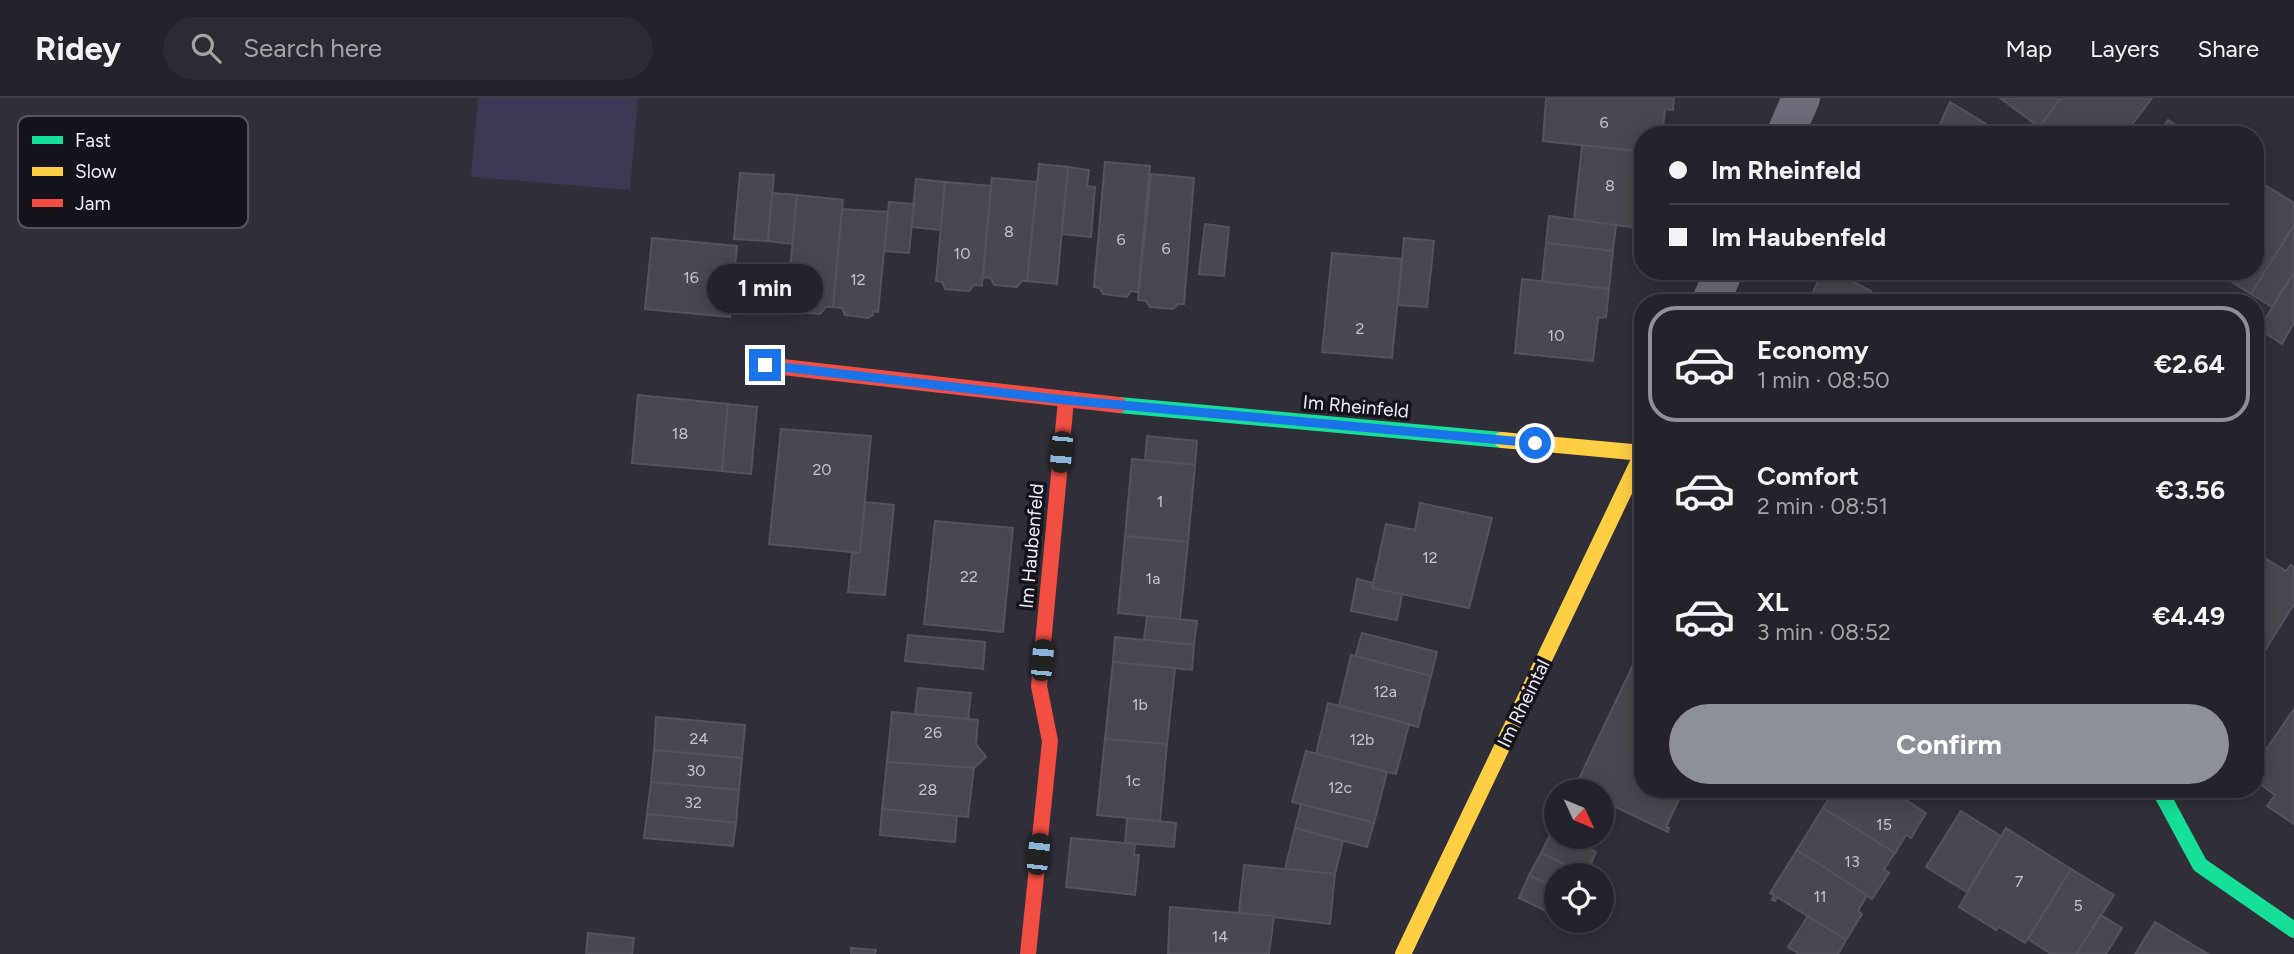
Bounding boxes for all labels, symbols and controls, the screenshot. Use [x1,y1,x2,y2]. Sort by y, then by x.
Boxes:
search box [163,17,653,80]
text: Ridey [35,29,121,68]
icon: search [187,29,225,67]
text: Search here [243,32,382,64]
text: Map [2005,34,2052,63]
text: Layers [2090,34,2159,63]
text: Share [2197,34,2259,63]
house number: 6 [1599,113,1609,132]
legend [18,116,248,228]
text: Fast [75,129,111,152]
text: Im Rheinfeld [1711,154,1861,186]
text: Slow [75,160,117,183]
house number: 8 [1605,176,1615,195]
text: Jam [75,192,111,215]
text: Im Haubenfeld [1711,221,1886,253]
house number: 8 [1004,222,1014,241]
house number: 6 [1116,230,1126,249]
house number: 6 [1161,239,1171,258]
house number: 10 [954,244,970,263]
callout: 1 min [707,264,823,313]
house number: 16 [683,268,699,287]
house number: 12 [850,270,866,289]
text: 1 min [738,274,792,302]
house number: 2 [1356,319,1364,338]
house number: 10 [1548,326,1564,345]
icon: car [1673,333,1736,396]
text: Economy [1757,334,1869,366]
text: €2.64 [2154,348,2225,380]
route end [749,349,781,381]
text: 1 min · 08:50 [1757,366,1890,394]
street label: Im Rheinfeld [1302,390,1410,423]
house number: 18 [672,424,688,443]
route start [1519,427,1551,459]
car [1049,430,1074,474]
icon: car [1673,459,1736,522]
house number: 20 [812,460,832,479]
text: Comfort [1757,460,1859,492]
text: €3.56 [2156,474,2225,506]
street label: Im Haubenfeld [1015,483,1048,609]
house number: 1 [1157,492,1163,511]
text: 2 min · 08:51 [1757,492,1888,520]
house number: 12 [1422,548,1438,567]
house number: 22 [960,567,978,586]
house number: 1a [1146,569,1160,588]
icon: car [1673,585,1736,648]
text: XL [1757,586,1789,618]
text: €4.49 [2152,600,2225,632]
text: 3 min · 08:52 [1757,618,1891,646]
car [1030,638,1055,682]
street label: Im Rheintal [1492,656,1555,751]
house number: 12a [1373,682,1397,701]
house number: 1b [1132,695,1148,714]
button: Confirm [1669,704,2229,784]
house number: 26 [924,723,942,742]
house number: 24 [690,729,708,748]
house number: 12b [1350,730,1374,749]
house number: 30 [687,761,705,780]
house number: 1c [1125,771,1141,790]
house number: 12c [1328,778,1352,797]
north arrow [1544,779,1614,849]
map controls [1544,779,1614,933]
house number: 28 [919,780,937,799]
house number: 32 [684,793,702,812]
house number: 15 [1876,815,1892,834]
car [1026,832,1051,876]
house number: 13 [1844,852,1860,871]
button: locate [1544,863,1614,933]
house number: 7 [2015,872,2024,891]
house number: 11 [1813,887,1827,906]
house number: 5 [2073,896,2083,915]
house number: 14 [1212,927,1228,946]

